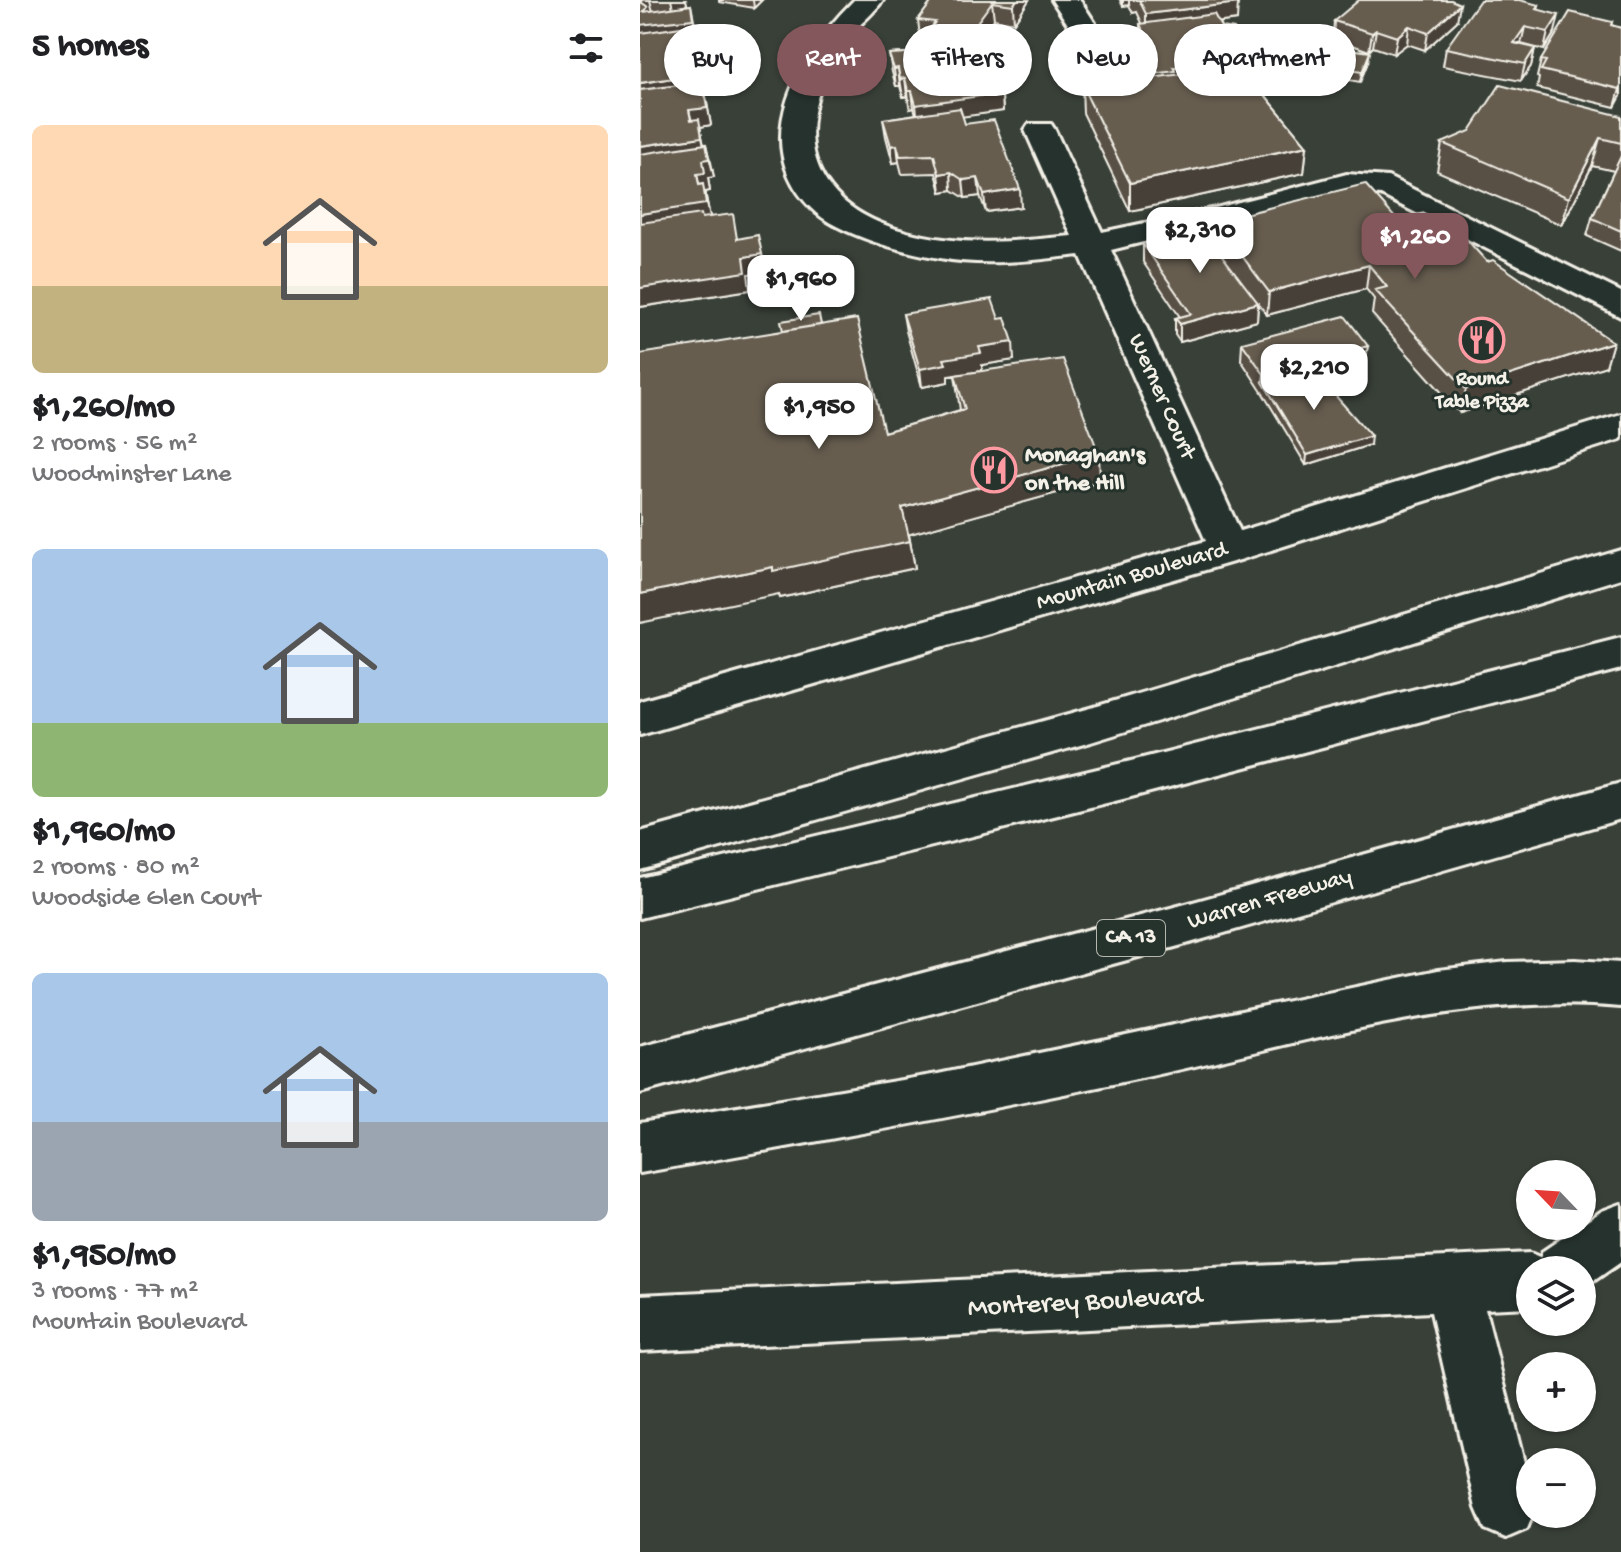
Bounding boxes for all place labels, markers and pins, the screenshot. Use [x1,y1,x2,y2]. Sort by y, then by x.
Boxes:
pin: $2,310 [1135,207,1265,275]
pin: $1,260 [1350,213,1480,281]
pin: $1,960 [736,255,866,323]
restaurant icon: Round Table Pizza [1458,316,1506,364]
pin: $2,210 [1249,344,1379,412]
place label: Round Table Pizza [1434,369,1529,415]
pin: $1,950 [754,383,884,451]
place label: Monaghan's on the Hill [1024,442,1146,499]
restaurant icon: Monaghan's on the Hill [970,446,1018,494]

